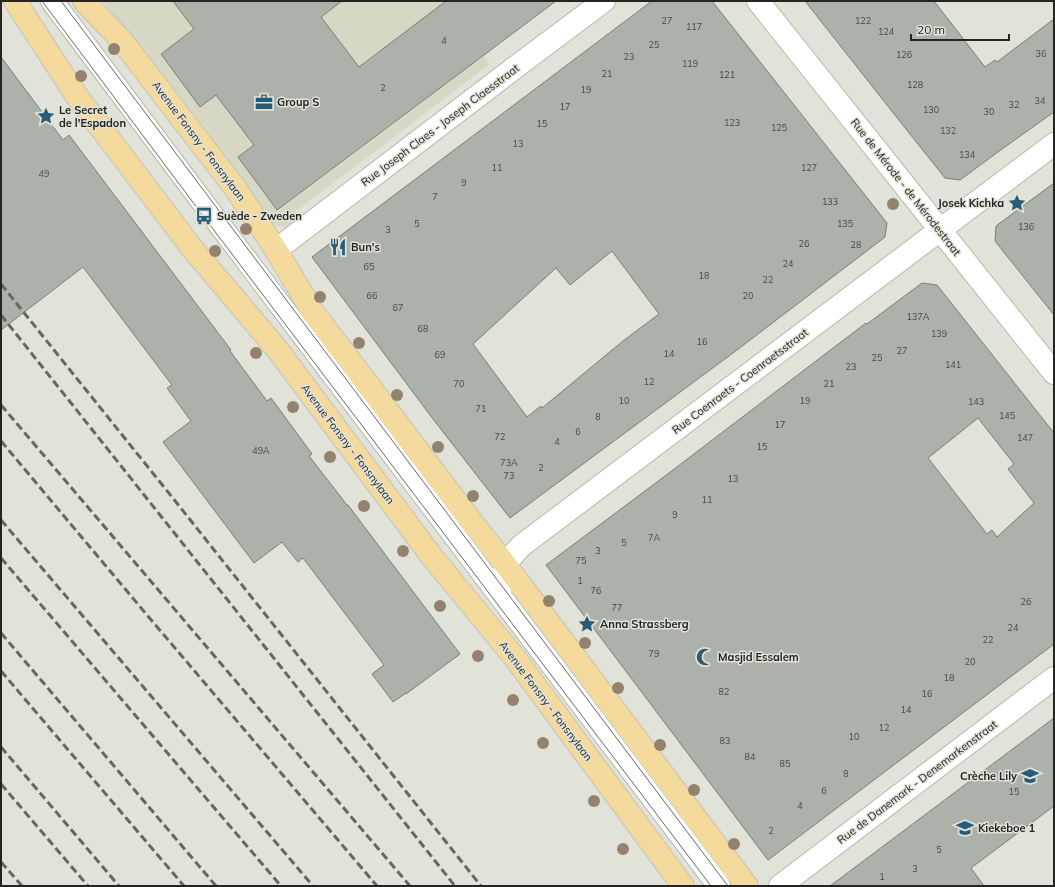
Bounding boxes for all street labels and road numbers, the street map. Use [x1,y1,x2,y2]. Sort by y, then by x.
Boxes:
street label: Rue Joseph Claes - Joseph Claesstraat [358,61,522,189]
street label: Avenue Fonsny - Fonsnylaan [149,78,249,204]
street label: Rue de Mérode - de Mérodestraat [848,115,964,259]
street label: Rue Coenraets - Coenraetsstraat [669,325,811,437]
street label: Avenue Fonsny - Fonsnylaan [298,381,398,507]
street label: Avenue Fonsny - Fonsnylaan [496,638,596,764]
street label: Rue de Danemark - Denemarkenstraat [834,717,1000,847]

